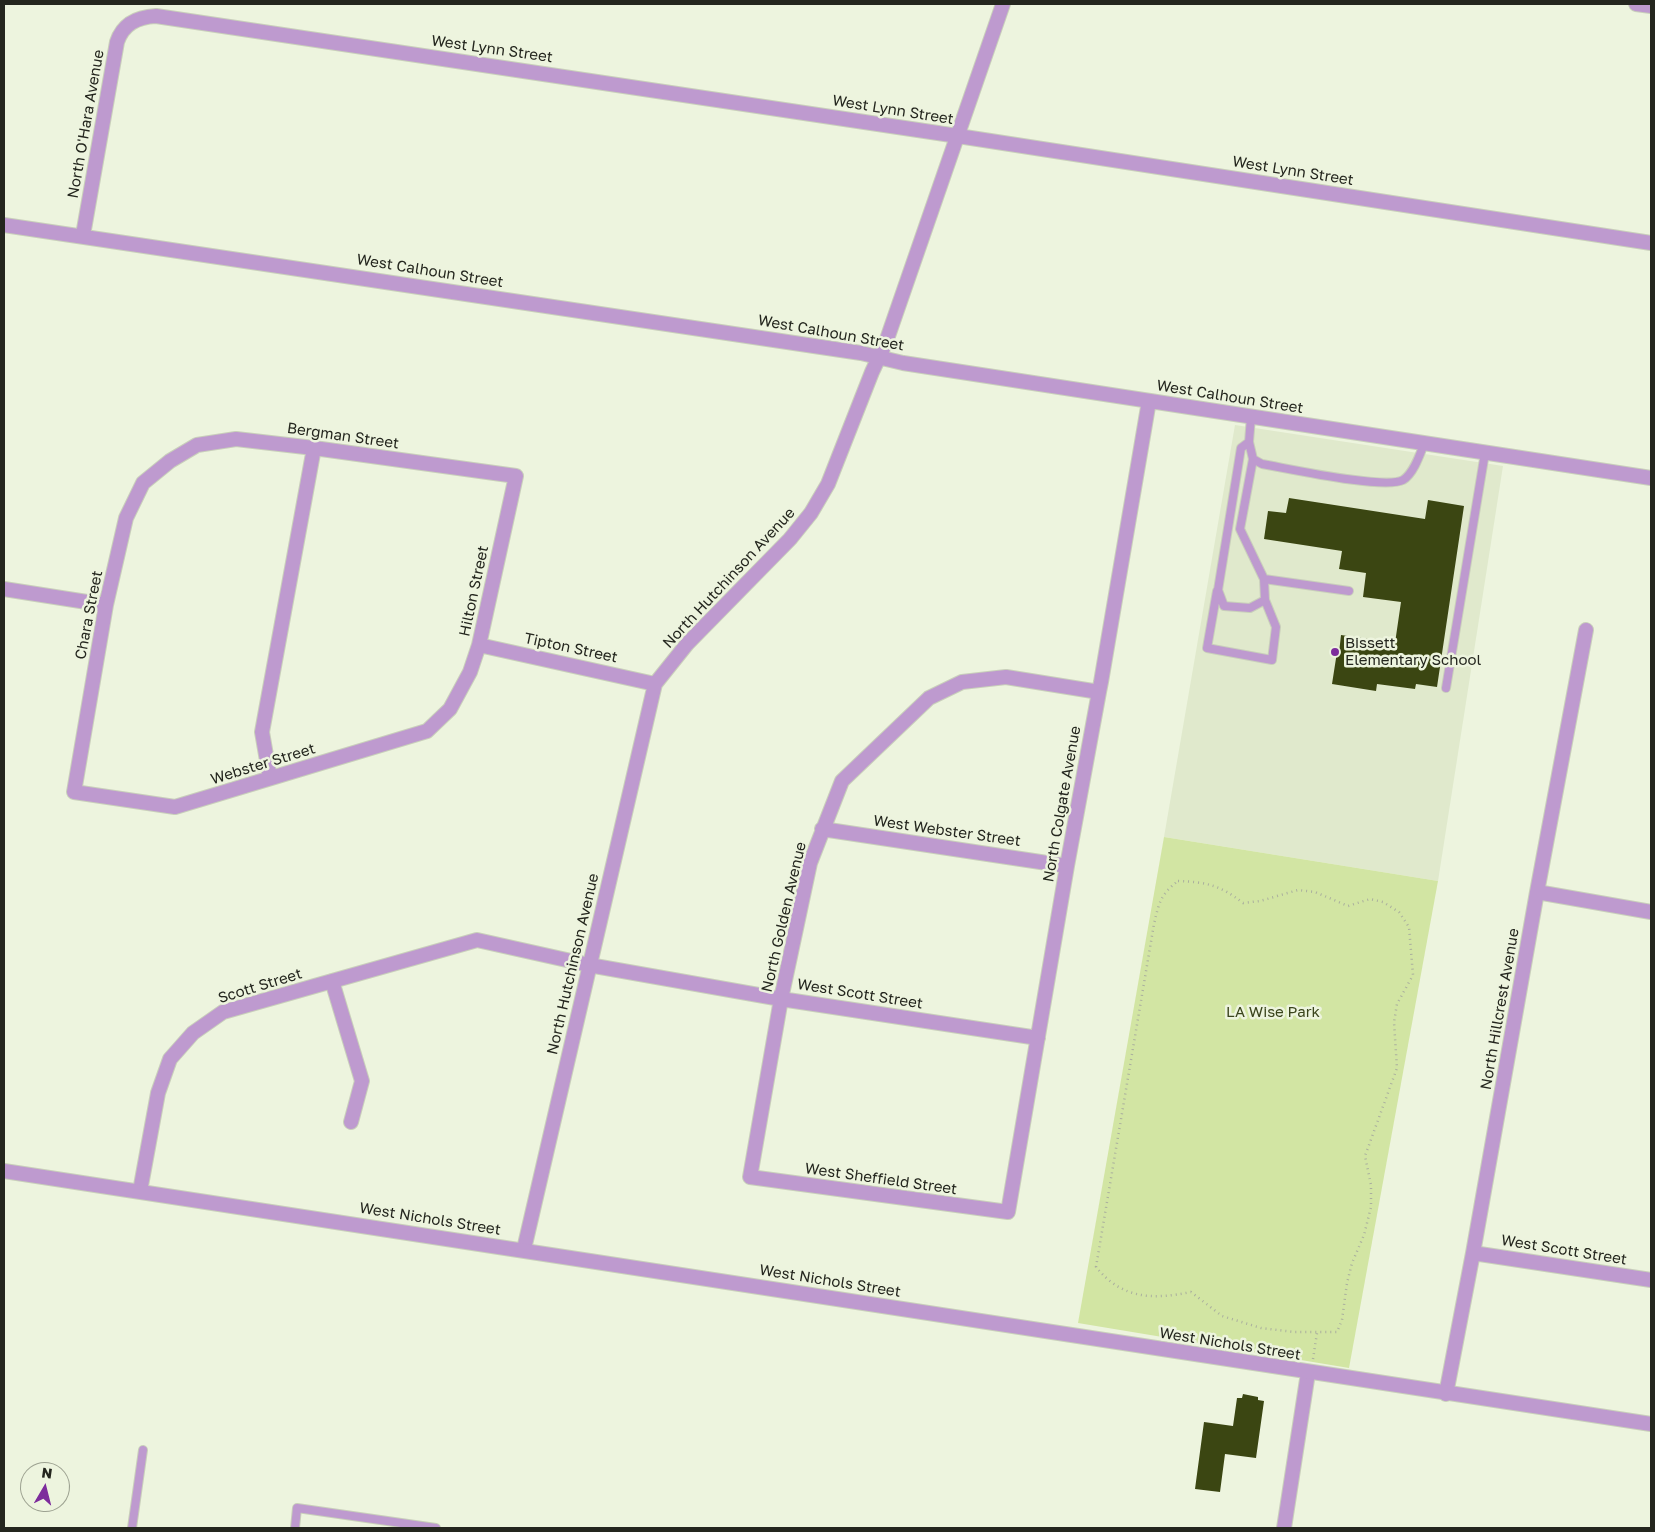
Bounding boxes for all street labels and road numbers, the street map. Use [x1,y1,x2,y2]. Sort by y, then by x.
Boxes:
street label: West Lynn Street [430,32,554,66]
street label: North O'Hara Avenue [64,48,108,200]
street label: West Lynn Street [831,92,955,128]
street label: West Lynn Street [1231,153,1355,189]
street label: West Calhoun Street [355,251,505,291]
street label: West Calhoun Street [756,311,906,355]
street label: West Calhoun Street [1155,377,1305,417]
street label: Bergman Street [286,419,400,453]
street label: North Hutchinson Avenue [659,504,799,652]
street label: Hilton Street [456,544,492,638]
street label: Chara Street [72,569,106,661]
street label: Tipton Street [523,629,619,667]
street label: North Colgate Avenue [1039,724,1085,884]
street label: Webster Street [209,740,317,788]
street label: West Webster Street [872,812,1022,850]
street label: North Golden Avenue [758,840,810,994]
street label: North Hutchinson Avenue [543,872,603,1056]
street label: North Hillcrest Avenue [1477,927,1523,1091]
street label: Scott Street [216,965,304,1007]
street label: West Scott Street [796,975,924,1013]
street label: West Sheffield Street [804,1159,958,1199]
street label: West Nichols Street [358,1199,502,1239]
street label: West Scott Street [1500,1231,1628,1269]
street label: West Nichols Street [758,1261,902,1301]
street label: West Nichols Street [1158,1324,1302,1364]

